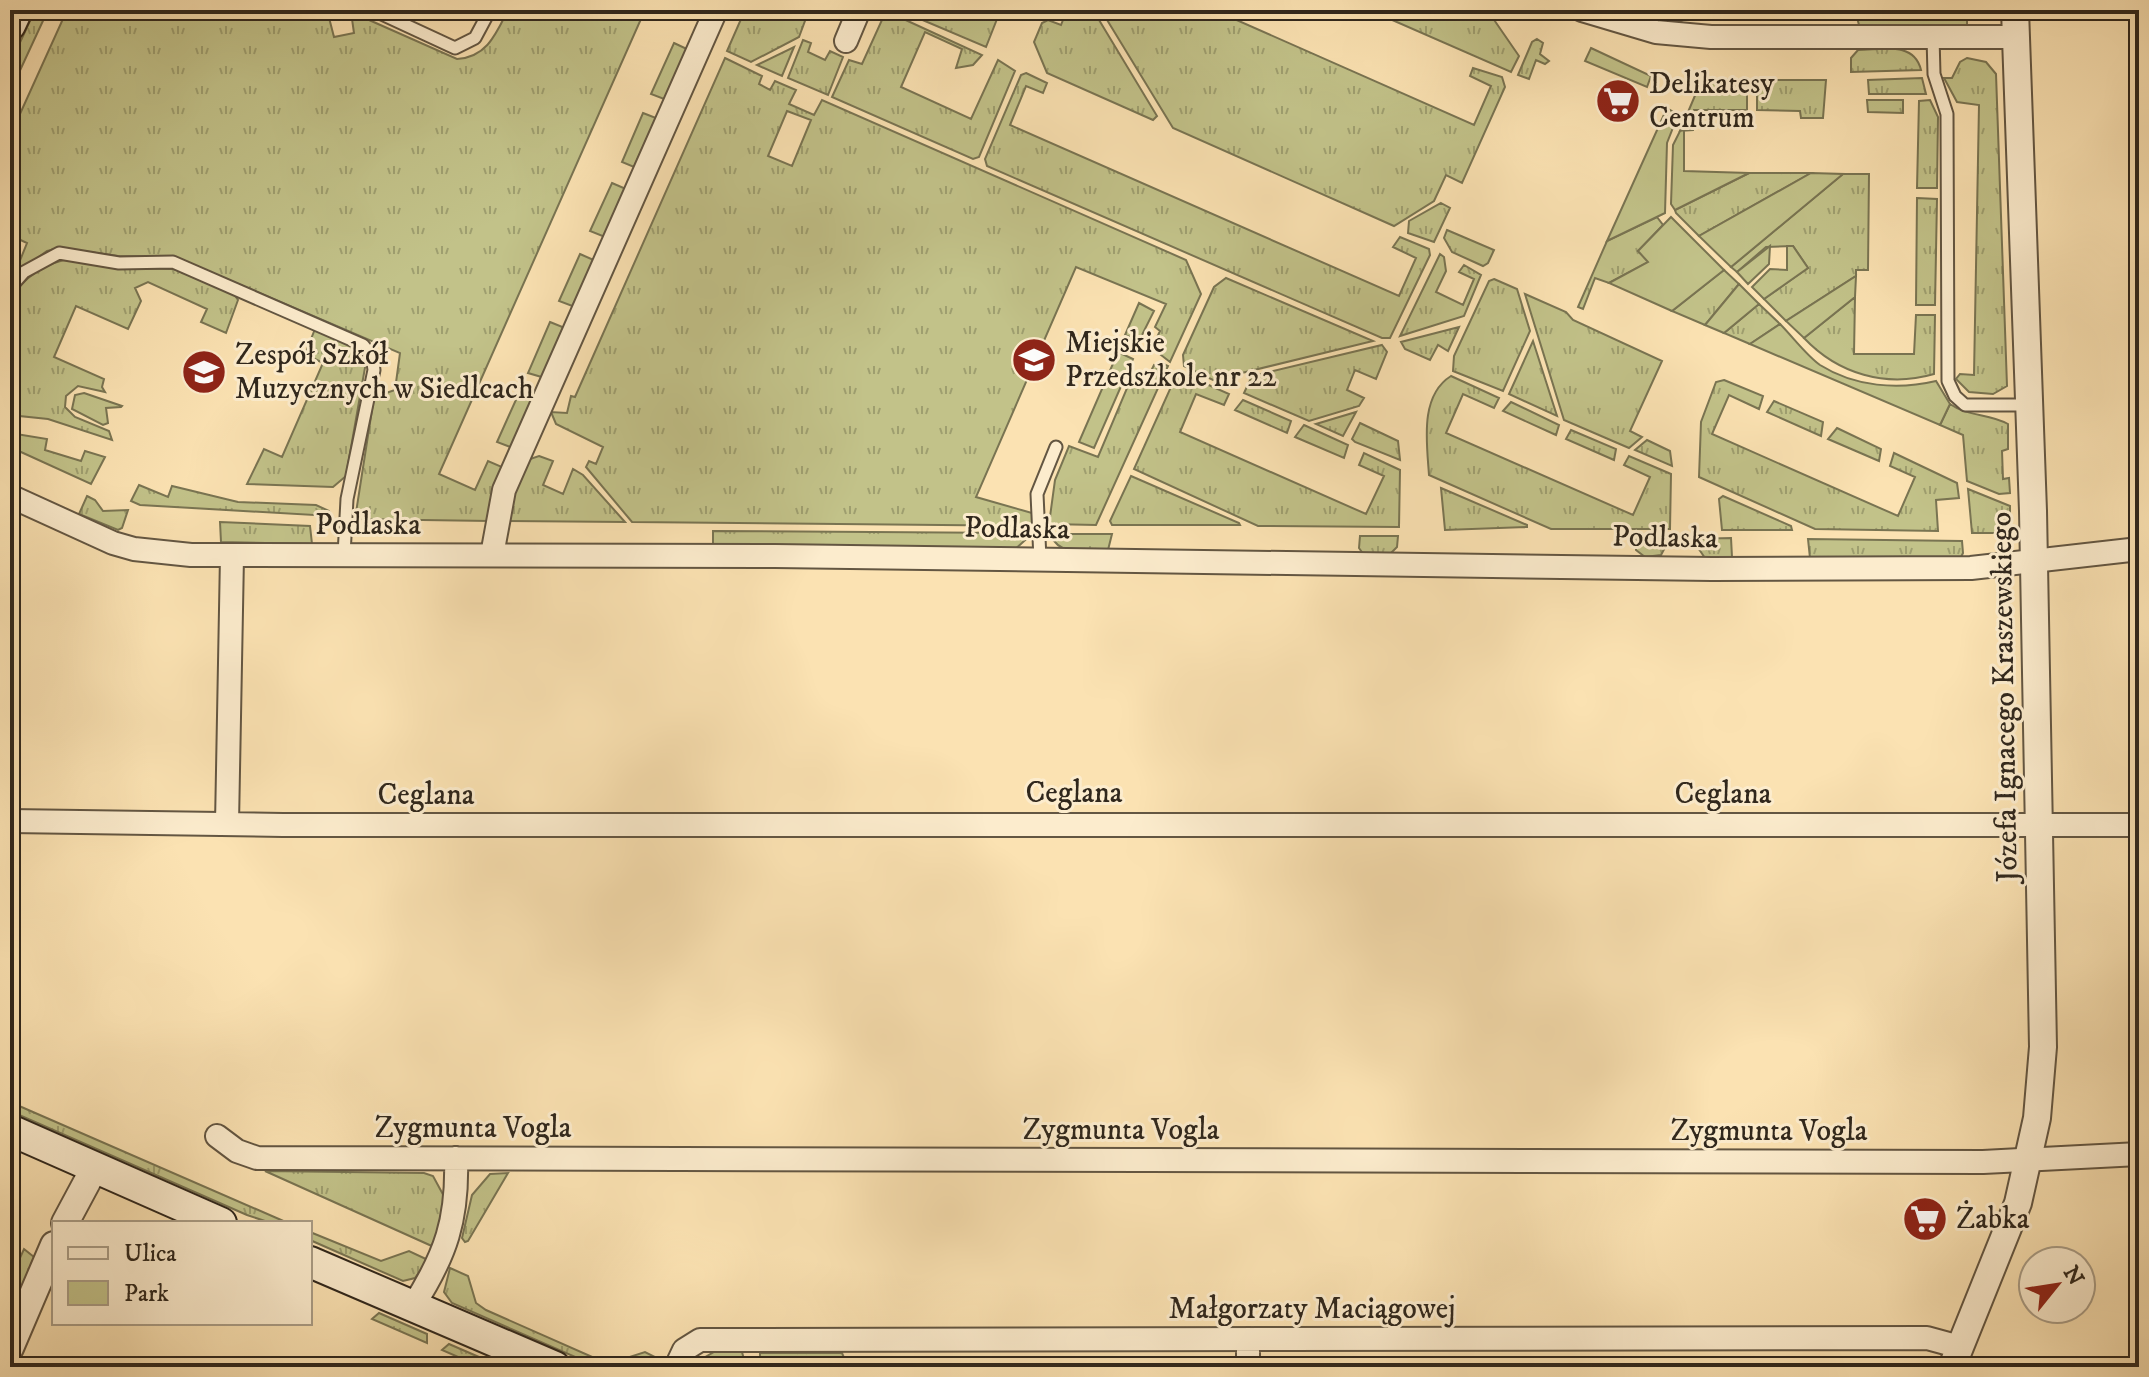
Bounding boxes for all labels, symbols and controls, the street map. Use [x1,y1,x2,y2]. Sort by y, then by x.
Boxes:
place label: Delikatesy Centrum [1649,66,1775,137]
supermarket icon: Delikatesy Centrum [1594,77,1642,125]
place label: Miejskie Przedszkole nr 22 [1065,325,1277,396]
school or university icon: Miejskie Przedszkole nr 22 [1010,336,1058,384]
place label: Zespół Szkół Muzycznych w Siedlcach [235,337,534,408]
school or university icon: Zespół Szkół Muzycznych w Siedlcach [180,348,228,396]
street label: Podlaska [315,507,421,544]
street label: Podlaska [964,510,1070,548]
street label: Józefa Ignacego Kraszewskiego [1983,512,2027,885]
street label: Podlaska [1612,519,1718,557]
street label: Ceglana [1025,775,1123,812]
street label: Ceglana [1674,776,1772,813]
street label: Ceglana [377,777,475,814]
street label: Zygmunta Vogla [375,1110,572,1147]
street label: Zygmunta Vogla [1023,1112,1220,1149]
street label: Zygmunta Vogla [1671,1113,1868,1150]
supermarket icon: Żabka [1901,1195,1949,1243]
place label: Żabka [1956,1200,2030,1238]
legend [52,1221,312,1325]
text: Ulica [124,1239,177,1269]
north arrow [2017,1245,2097,1325]
text: N [2057,1261,2089,1290]
text: Park [124,1279,169,1309]
street label: Małgorzaty Maciągowej [1169,1291,1456,1328]

